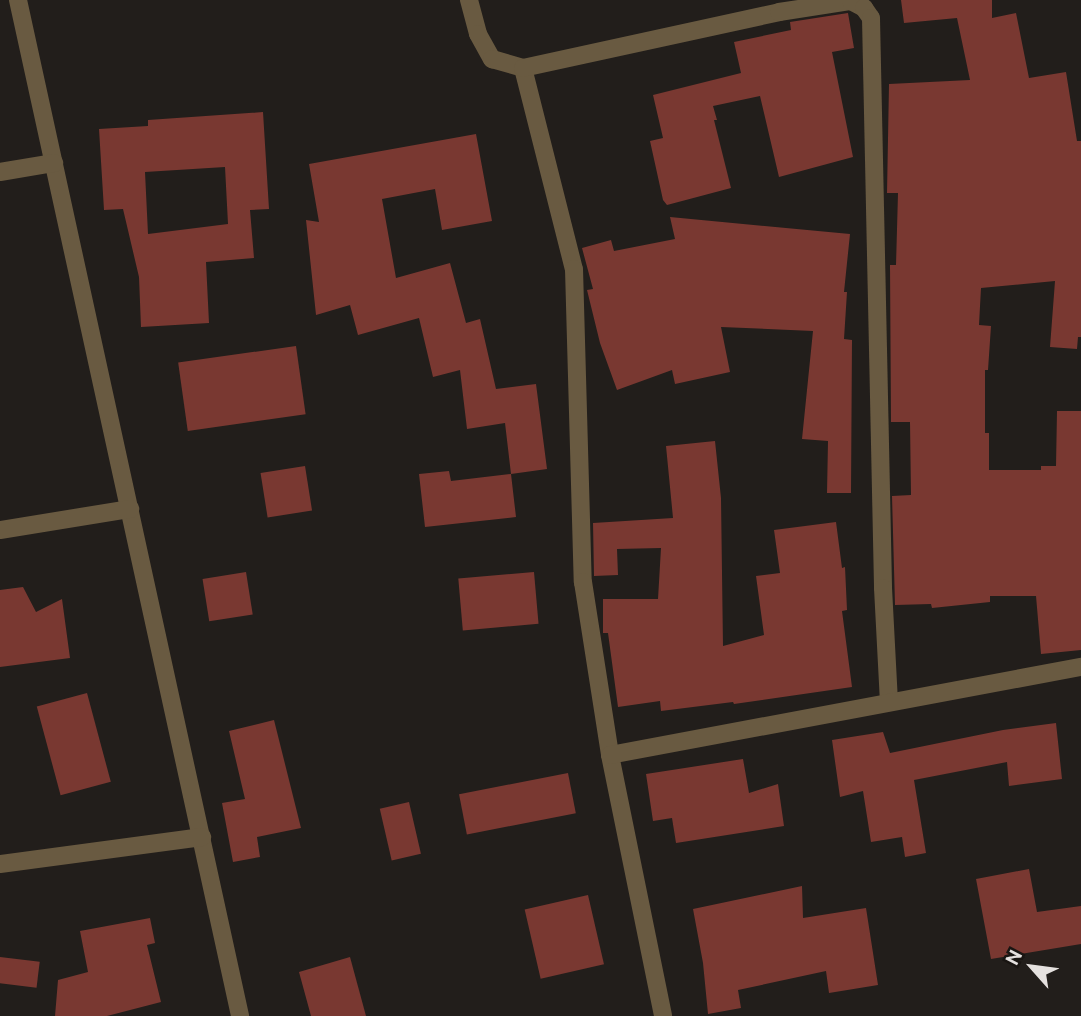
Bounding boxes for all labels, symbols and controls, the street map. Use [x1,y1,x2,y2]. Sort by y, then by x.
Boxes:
north arrow [997,932,1067,1002]
text: N [1000,946,1027,969]

